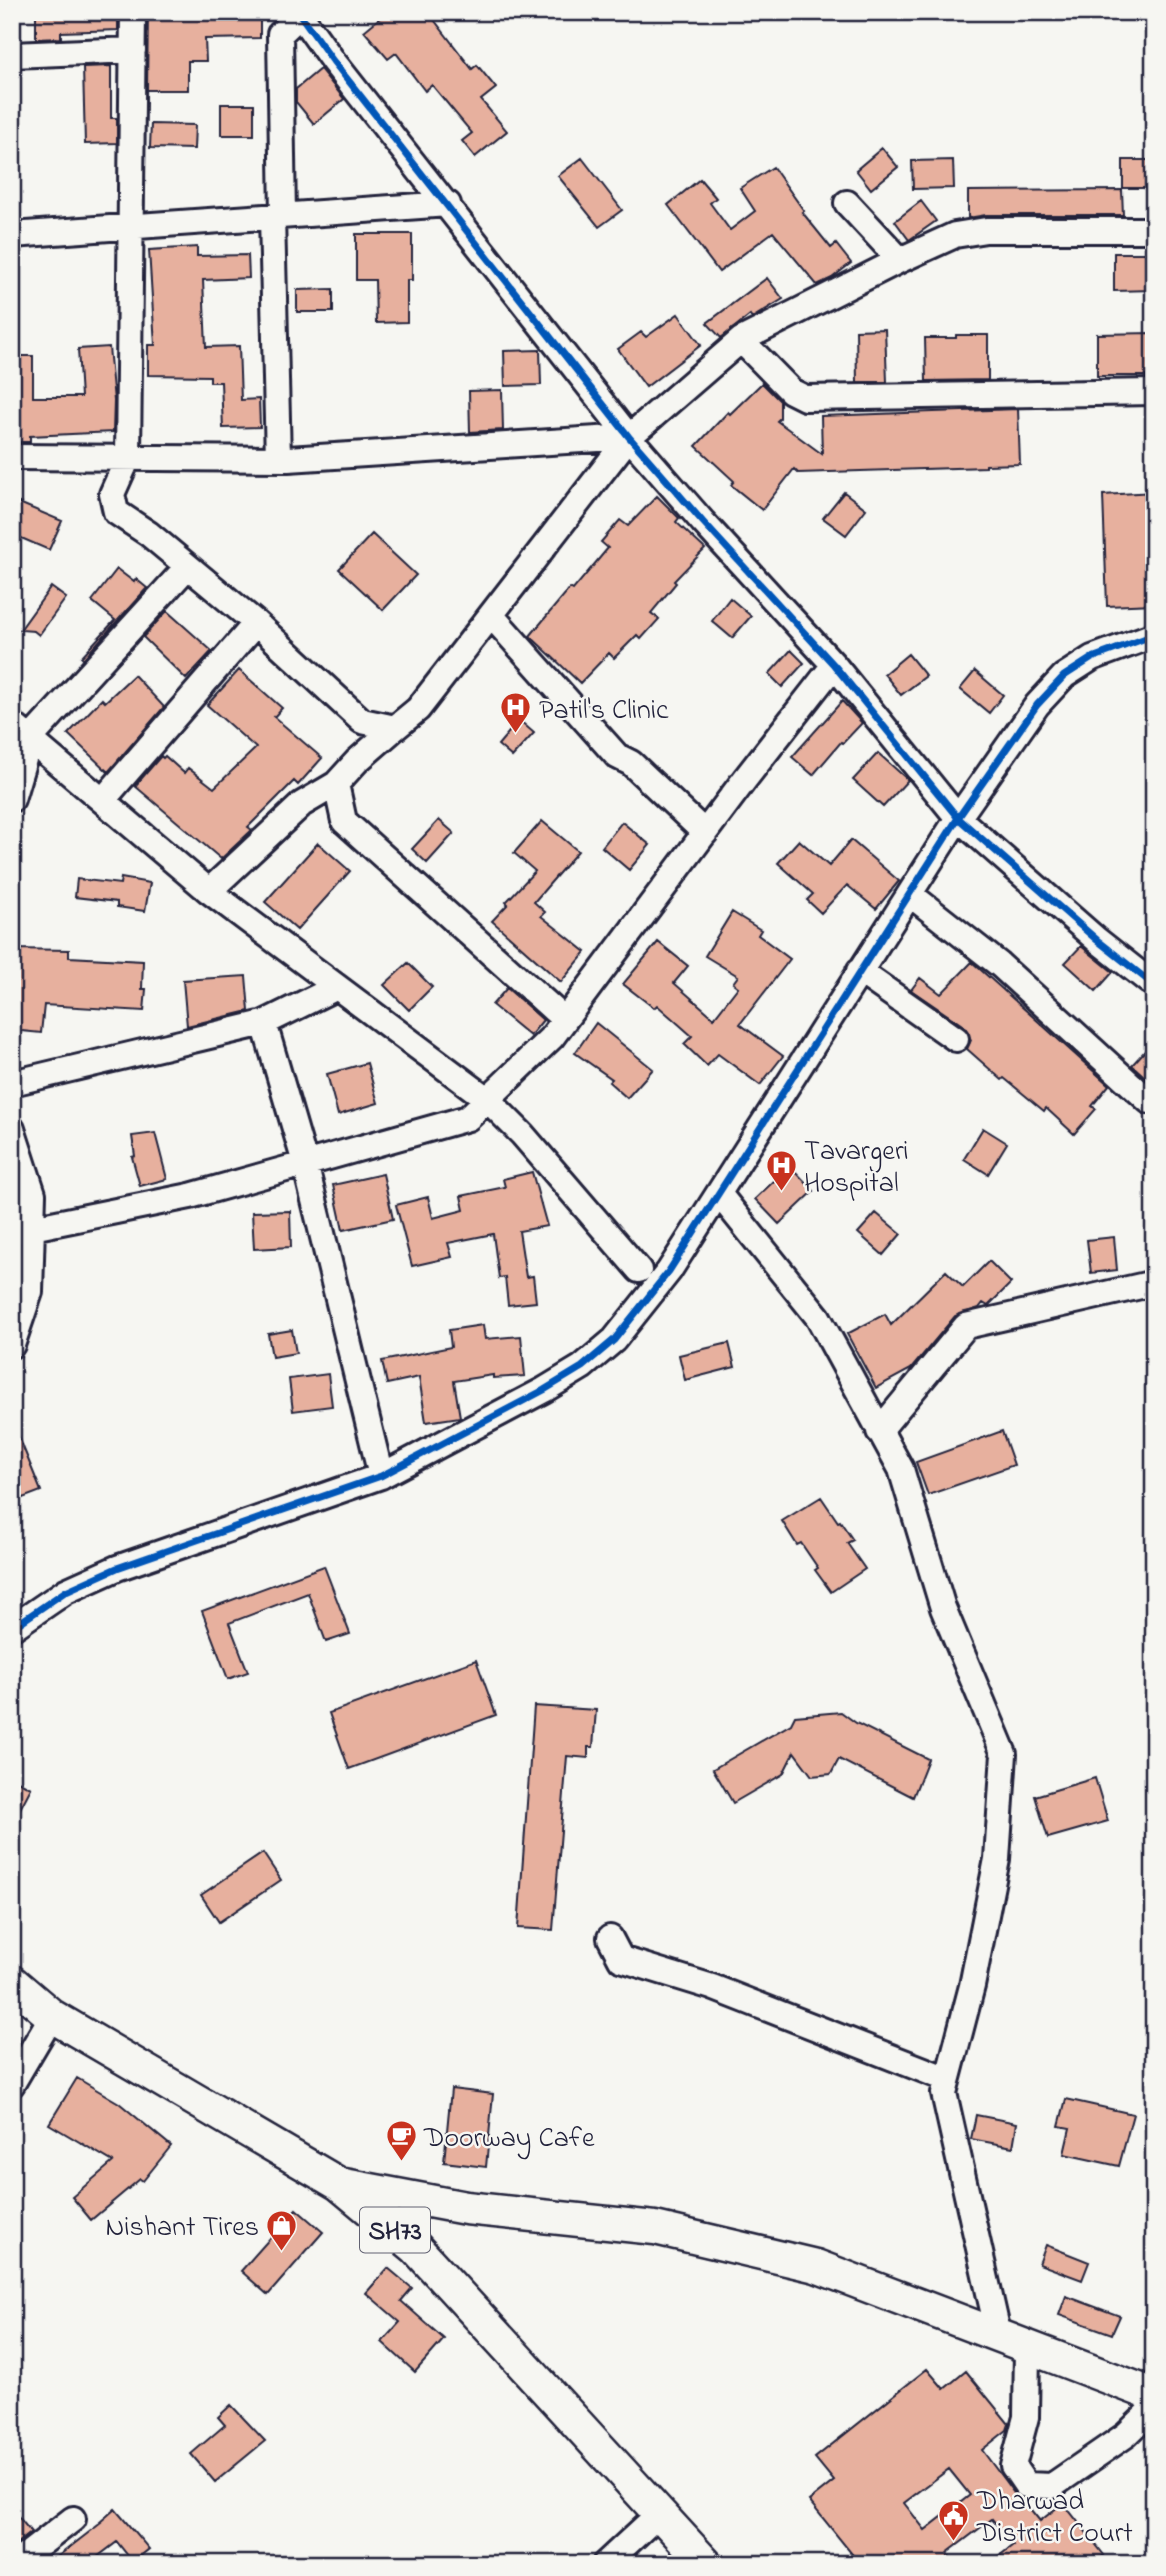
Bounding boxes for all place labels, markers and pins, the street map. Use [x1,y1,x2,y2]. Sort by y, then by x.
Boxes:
hospital icon: Patil's Clinic [499,691,533,735]
place label: Patil's Clinic [539,691,669,732]
place label: Tavargeri Hospital [804,1132,909,1205]
hospital icon: Tavargeri Hospital [764,1148,798,1192]
cafe icon: Doorway Cafe [384,2119,418,2163]
place label: Doorway Cafe [423,2119,595,2160]
place label: Nishant Tires [106,2208,259,2249]
shop icon: Nishant Tires [265,2208,299,2252]
place label: Dharwad District Court [976,2482,1133,2555]
public building icon: Dharwad District Court [937,2498,971,2542]

